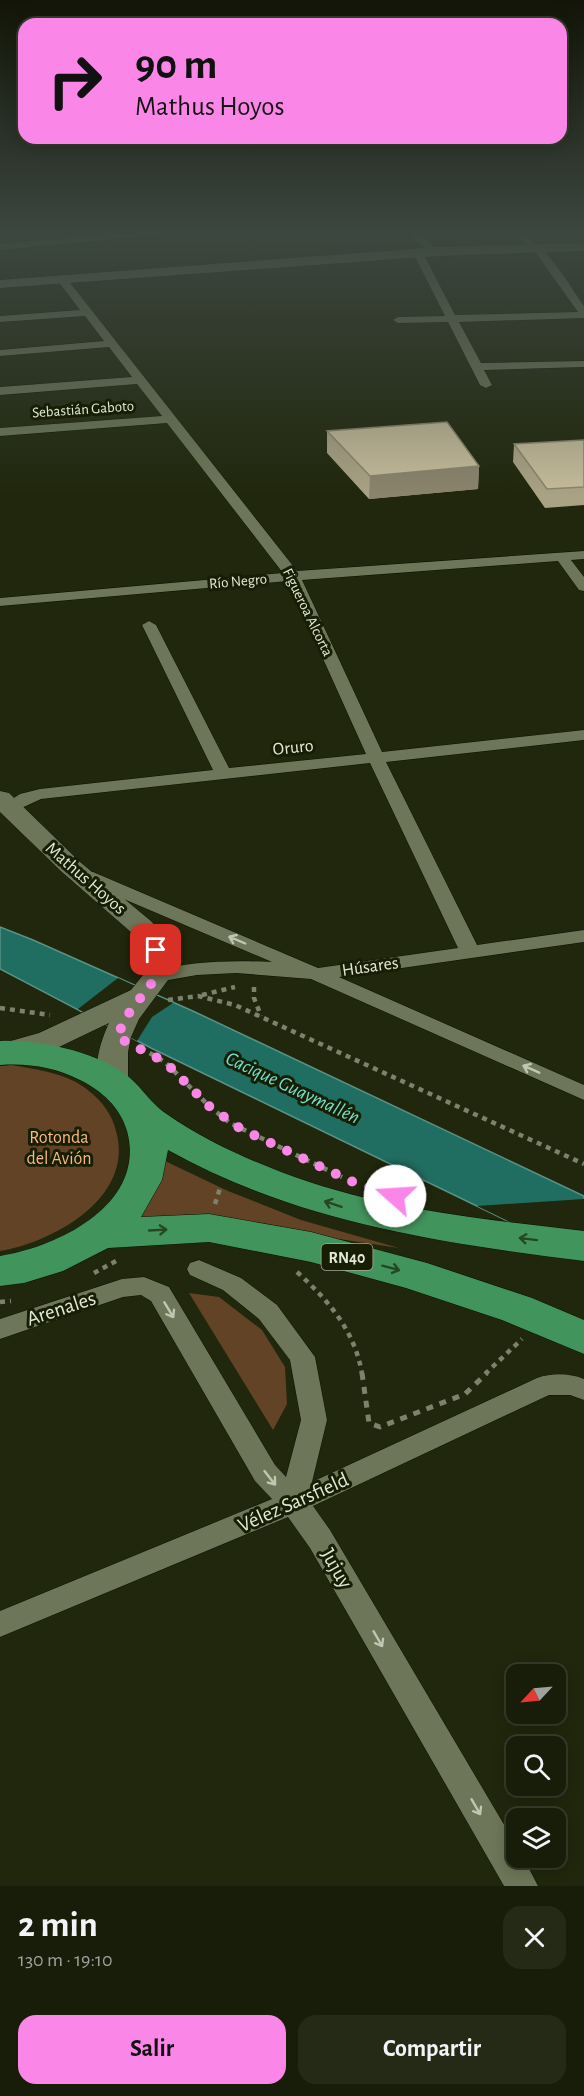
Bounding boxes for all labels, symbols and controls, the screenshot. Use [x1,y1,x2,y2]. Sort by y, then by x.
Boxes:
icon: right [36,42,114,120]
text: 90 m [135,44,217,86]
text: Mathus Hoyos [135,93,285,120]
street label: Sebastián Gaboto [32,398,134,421]
street label: Figueroa Alcorta [280,566,335,658]
street label: Río Negro [208,571,268,591]
street label: Oruro [272,737,315,759]
street label: Mathus Hoyos [42,839,129,918]
pin [130,924,181,975]
icon: arrive [139,933,172,966]
one-way arrow [228,934,246,945]
street label: Húsares [341,954,400,980]
water label: Cacique Guaymallén [223,1048,363,1128]
one-way arrow [522,1063,540,1074]
park label: Rotonda del Avión [26,1129,92,1168]
position arrow [363,1164,427,1228]
one-way arrow [324,1197,343,1208]
one-way arrow [148,1225,168,1236]
one-way arrow [519,1233,539,1244]
road number: RN40 [322,1244,372,1270]
one-way arrow [381,1263,400,1275]
street label: Arenales [24,1287,98,1330]
one-way arrow [164,1302,176,1319]
street label: Vélez Sarsfield [235,1469,352,1536]
one-way arrow [263,1469,276,1485]
street label: Jujuy [317,1545,356,1592]
one-way arrow [372,1630,384,1647]
north arrow [506,1664,566,1724]
map controls [506,1664,566,1868]
button: search [506,1736,566,1796]
one-way arrow [470,1798,482,1815]
button: layers [506,1808,566,1868]
button: close [503,1906,566,1969]
text: 2 min [18,1907,98,1943]
text: 130 m · 19:10 [18,1950,112,1970]
button: Salir [18,2015,286,2084]
button: Compartir [298,2015,566,2084]

